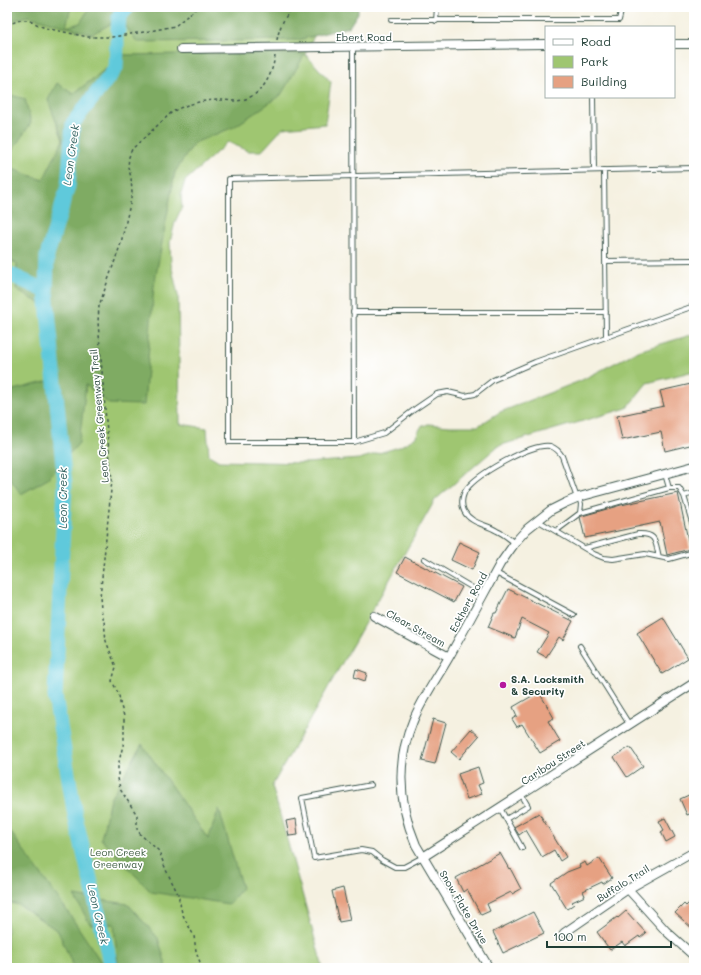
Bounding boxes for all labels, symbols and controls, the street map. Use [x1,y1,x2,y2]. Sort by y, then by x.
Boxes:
legend [545,26,675,98]
street label: Ebert Road [336,30,392,44]
text: Road [581,33,611,49]
text: Park [581,53,608,69]
text: Building [581,73,627,89]
water label: Leon Creek [59,123,82,186]
street label: Leon Creek Greenway Trail [86,348,112,484]
water label: Leon Creek [55,467,70,529]
street label: Eckhert Road [446,570,490,634]
street label: Clear Stream [384,606,448,650]
place label: S.A. Locksmith & Security [511,672,584,698]
marker: S.A. Locksmith & Security [498,680,508,690]
street label: Caribou Street [518,736,588,788]
park label: Leon Creek Greenway [90,845,146,871]
street label: Buffalo Trail [594,861,652,905]
street label: Snow Flake Drive [436,868,492,946]
water label: Leon Creek [84,882,113,946]
scale bar [547,923,671,949]
text: 100 m [553,928,587,944]

